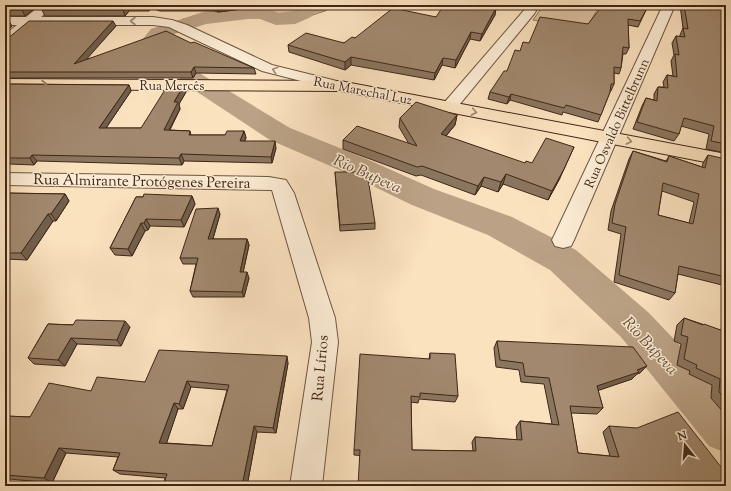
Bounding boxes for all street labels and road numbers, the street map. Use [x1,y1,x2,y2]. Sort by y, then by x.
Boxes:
street label: Rua Osvaldo Bittelbrunn [581,56,655,191]
street label: Rua Marechal Luz [312,74,413,110]
street label: Rua Mercês [140,78,204,96]
street label: Rua Almirante Protógenes Pereira [33,170,251,195]
street label: Rua Lírios [308,334,335,402]

